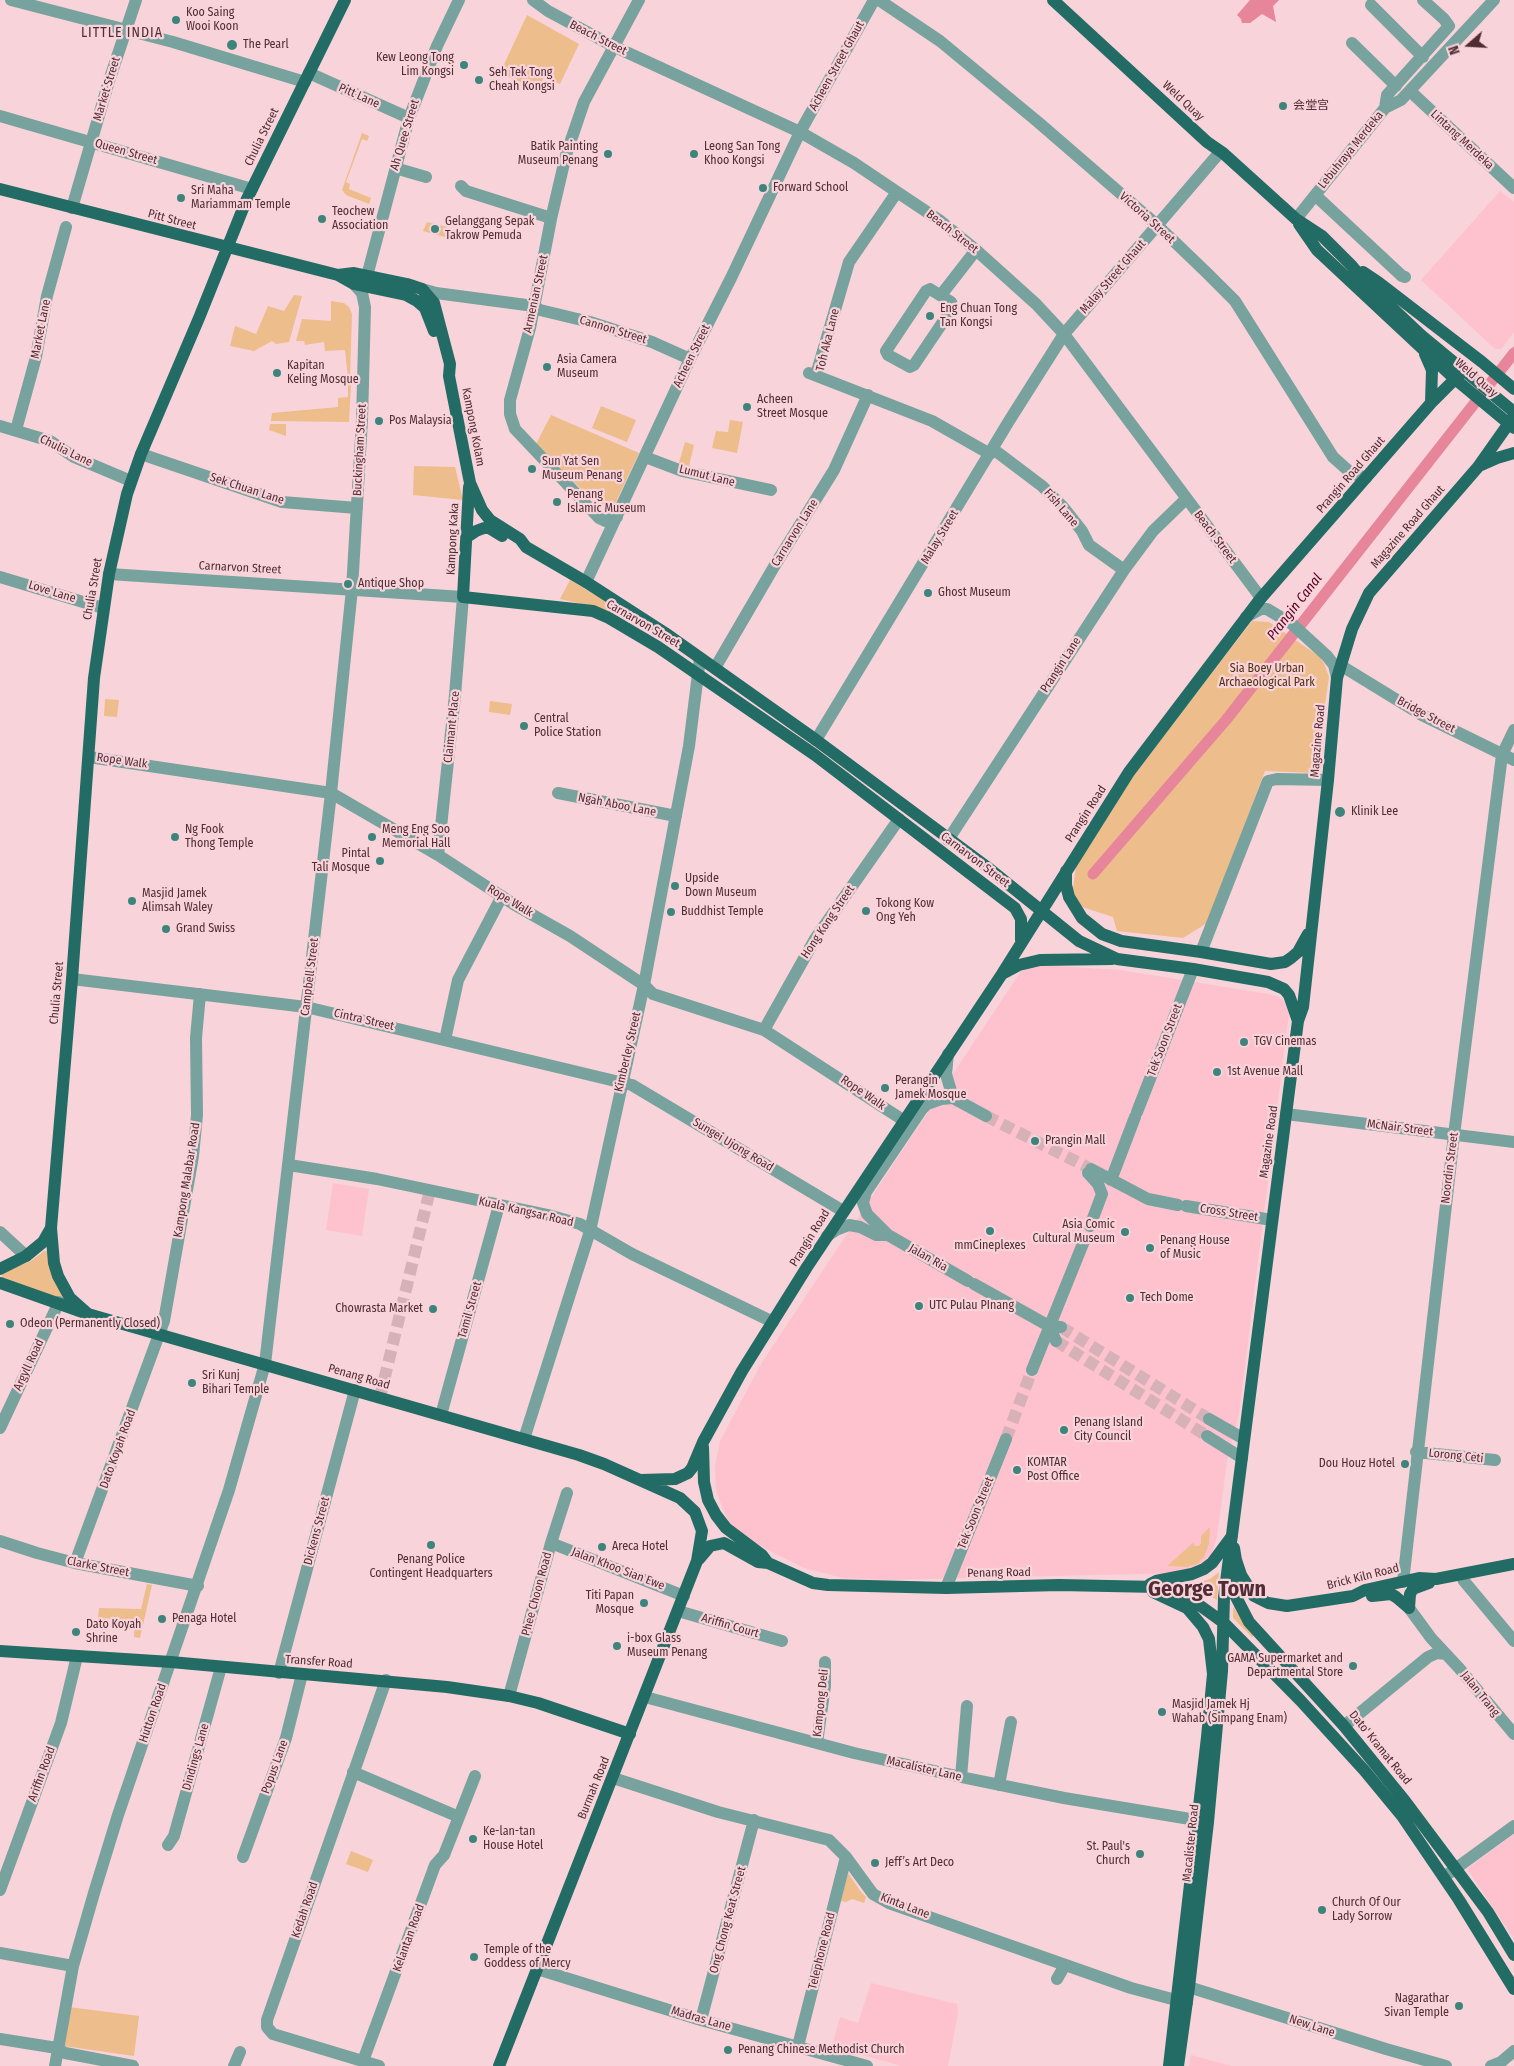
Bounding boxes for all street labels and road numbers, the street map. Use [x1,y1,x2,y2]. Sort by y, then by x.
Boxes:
street label: Beach Street [567,17,629,59]
street label: Acheen Street Ghaut [806,19,868,113]
street label: Market Street [90,55,124,123]
street label: Weld Quay [1159,78,1207,124]
street label: Pitt Lane [336,81,382,111]
street label: Ah Quee Street [387,98,423,172]
street label: Chulia Street [242,106,282,168]
street label: Lintang Merdeka [1427,107,1497,173]
street label: Lebuhraya Merdeka [1315,108,1387,192]
street label: Queen Street [93,136,159,168]
street label: Victoria Street [1116,189,1178,247]
street label: Pitt Street [146,207,198,233]
street label: Beach Street [923,207,981,257]
street label: Malay Street Ghaut [1077,237,1149,317]
street label: Armenian Street [521,254,551,334]
street label: Market Lane [28,298,54,360]
street label: Toh Aka Lane [813,307,843,373]
street label: Cannon Street [578,313,648,347]
street label: Acheen Street [671,322,713,390]
street label: Weld Quay [1452,356,1500,400]
street label: Kampong Kolam [458,387,488,467]
street label: Buckingham Street [350,404,370,496]
street label: Chulia Lane [37,432,95,470]
street label: Prangin Road Ghaut [1314,434,1388,516]
street label: Lumut Lane [678,462,736,490]
street label: Sek Chuan Lane [208,470,286,508]
street label: Magazine Road Ghaut [1368,483,1448,571]
street label: Fish Lane [1041,486,1081,530]
street label: Carnarvon Lane [769,497,821,569]
street label: Kampong Kaka [444,503,462,575]
street label: Malay Street [918,507,962,567]
street label: Beach Street [1191,508,1239,566]
street label: Chulia Street [80,557,106,621]
street label: Carnarvon Street [198,559,282,577]
street label: Love Lane [27,578,77,606]
street label: Carnarvon Street [604,597,682,651]
street label: Prangin Lane [1038,635,1084,695]
street label: Claimant Place [441,690,463,764]
street label: Bridge Street [1394,694,1458,736]
street label: Magazine Road [1308,704,1328,778]
street label: Rope Walk [96,750,148,772]
street label: Prangin Road [1062,783,1110,845]
street label: Ngah Aboo Lane [577,790,657,820]
street label: Carnarvon Street [938,829,1012,891]
street label: Rope Walk [484,882,536,920]
street label: Hong Kong Street [798,883,858,961]
street label: Campbell Street [298,937,322,1017]
street label: Chulia Street [47,961,67,1025]
street label: Tek Soon Street [1145,1002,1185,1078]
street label: Cintra Street [332,1006,396,1034]
street label: Kimberley Street [612,1011,644,1093]
street label: Rope Walk [838,1073,888,1113]
street label: Magazine Road [1257,1105,1281,1179]
street label: Sungei Ujong Road [690,1115,776,1175]
street label: McNair Street [1366,1117,1434,1139]
street label: Kampong Malabar Road [171,1122,203,1238]
street label: Noordin Street [1438,1131,1462,1205]
street label: Kuala Kangsar Road [477,1194,575,1230]
street label: Cross Street [1199,1201,1259,1225]
street label: Prangin Road [787,1207,833,1269]
street label: Jalan Ria [906,1241,950,1275]
street label: Tamil Street [455,1280,485,1340]
street label: Argyll Road [11,1337,47,1393]
street label: Penang Road [326,1361,392,1393]
street label: Dato Koyah Road [97,1407,139,1491]
street label: Lorong Ceti [1428,1446,1484,1466]
street label: Tek Soon Street [955,1475,997,1551]
street label: Dickens Street [301,1495,333,1567]
street label: Jalan Khoo Sian Ewe [569,1545,667,1593]
street label: Phee Choon Road [519,1551,555,1637]
street label: Clarke Street [66,1554,130,1580]
street label: Brick Kiln Road [1325,1561,1401,1593]
street label: Penang Road [967,1565,1031,1581]
street label: Ariffin Court [700,1611,760,1641]
street label: Transfer Road [285,1652,353,1672]
street label: Kampong Deli [810,1668,832,1738]
street label: Jalan Trang [1457,1668,1503,1720]
street label: Hutton Road [136,1682,170,1744]
street label: Dato' Kramat Road [1346,1708,1414,1788]
street label: Dindings Lane [180,1722,212,1792]
street label: Popus Lane [259,1738,291,1796]
street label: Ariffin Road [25,1745,59,1803]
street label: Macalister Lane [885,1753,963,1785]
street label: Burmah Road [575,1755,613,1821]
street label: Macalister Road [1180,1803,1202,1883]
street label: Ong Chong Keat Street [707,1865,749,1975]
street label: Kedah Road [289,1880,321,1940]
street label: Kinta Lane [878,1890,932,1922]
street label: Kelantan Road [390,1902,428,1974]
street label: Telephone Road [805,1911,839,1991]
street label: Madras Lane [669,2004,733,2034]
street label: New Lane [1287,2012,1337,2040]

